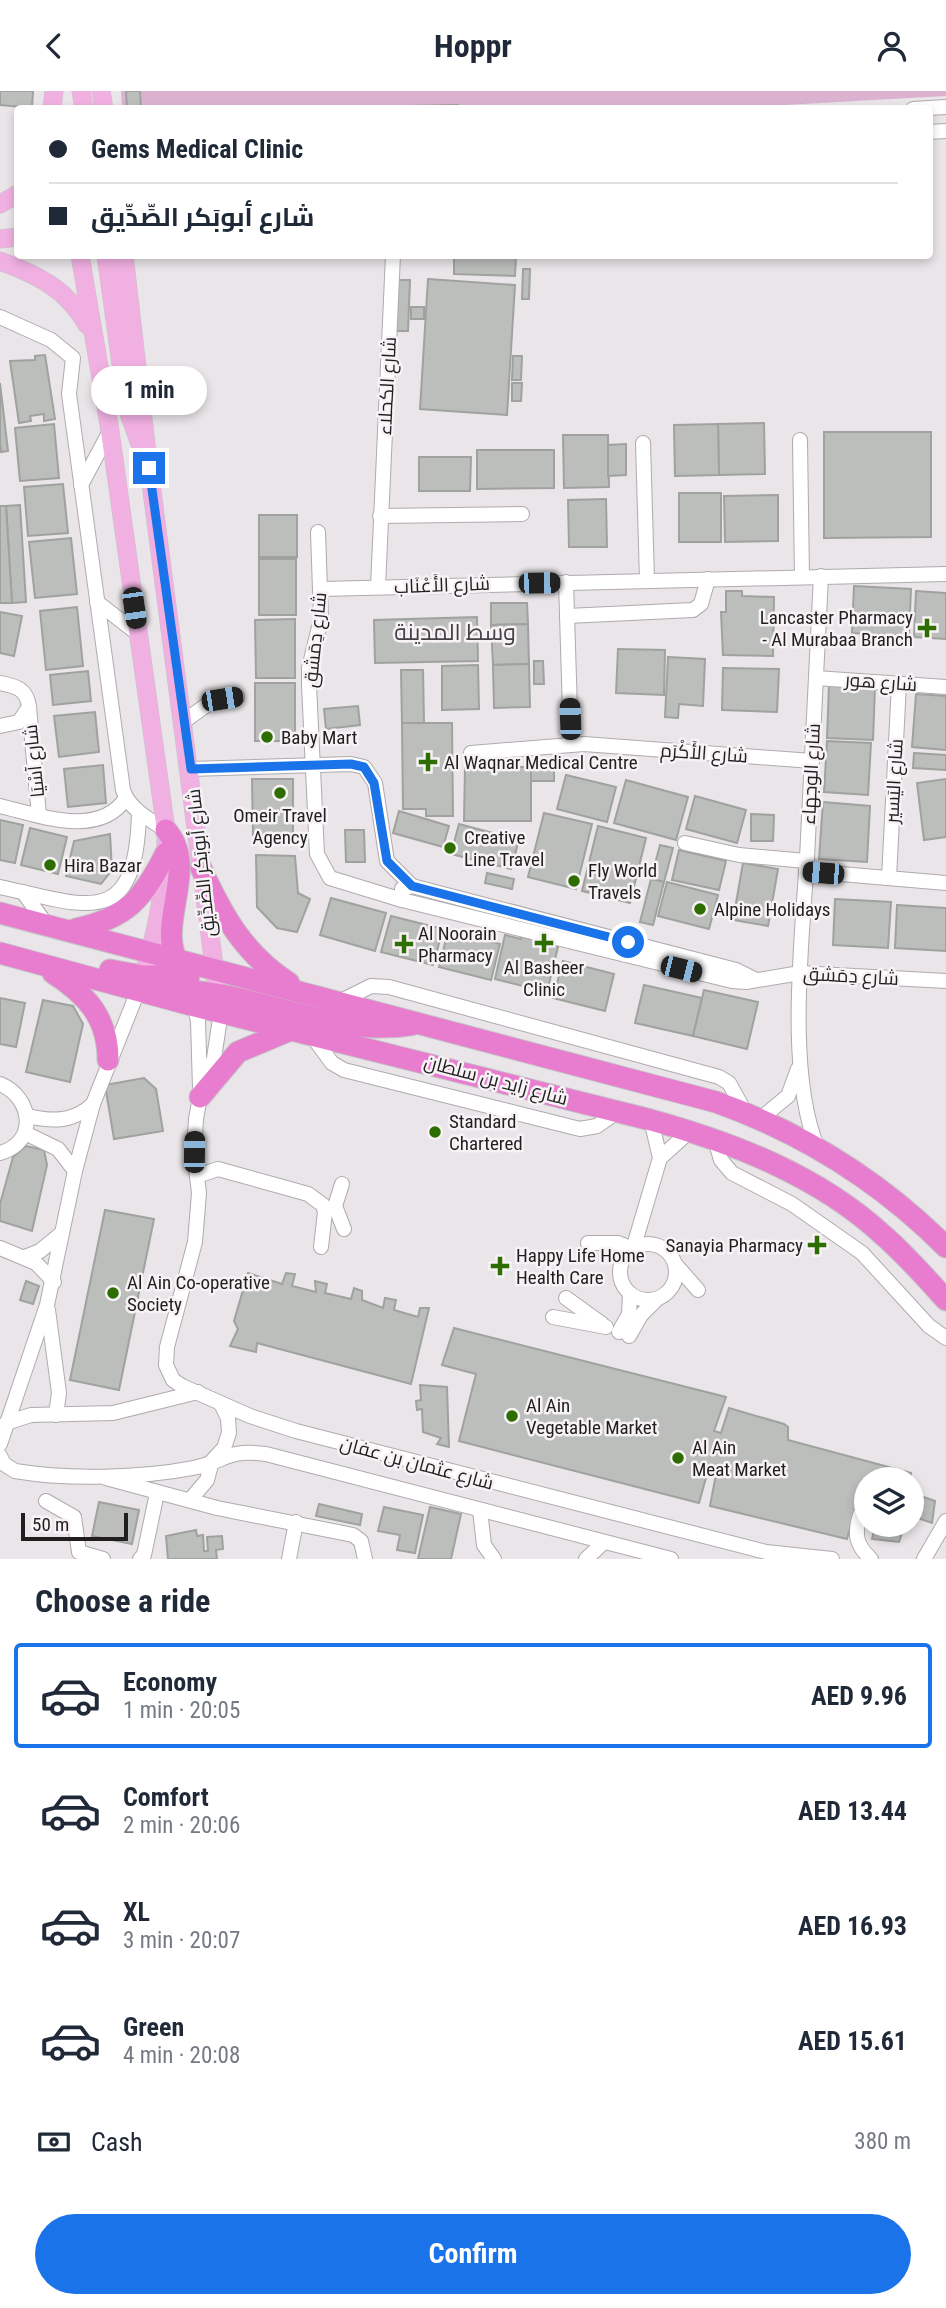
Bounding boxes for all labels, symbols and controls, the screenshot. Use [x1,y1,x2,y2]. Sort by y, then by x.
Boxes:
icon: back [35,27,73,65]
text: Hoppr [434,27,512,65]
icon: person [873,27,911,65]
text: Gems Medical Clinic [91,134,303,164]
text: شارع أبوبَكر الصِّدِّيق [91,202,314,232]
street label: شارع الكحلاء [373,336,403,436]
callout: 1 min [91,367,207,415]
text: 1 min [123,377,175,404]
route end [133,452,165,484]
street label: شارع الأَعْنَاب [394,572,490,600]
car [518,572,561,594]
car [121,586,148,630]
street label: شارع دِمَشق [299,591,333,689]
place label: Lancaster Pharmacy - Al Murabaa Branch [760,606,913,651]
district label: وسط المدينة [394,619,516,646]
marker: Lancaster Pharmacy - Al Murabaa Branch [919,620,935,636]
street label: شارع هور [843,668,918,698]
car [200,685,245,713]
car [559,698,582,740]
street label: شارع آسْيَا [19,723,51,799]
street label: شارع الوجهاء [797,723,827,825]
place label: Baby Mart [281,726,357,749]
marker: Baby Mart [259,729,275,745]
street label: شارع الأَكْرَم [659,738,749,770]
street label: شارع اليَسير [880,738,910,825]
place label: Al Waqnar Medical Centre [444,751,638,774]
marker: Al Waqnar Medical Centre [418,752,438,772]
marker: Omeir Travel Agency [272,785,288,801]
street label: شارع أبوبَكر الصِّدِّيق [182,788,222,938]
place label: Omeir Travel Agency [233,804,327,849]
place label: Creative Line Travel [464,826,544,871]
marker: Creative Line Travel [442,840,458,856]
place label: Hira Bazar [64,854,142,877]
marker: Hira Bazar [42,857,58,873]
place label: Fly World Travels [588,859,657,904]
car [802,861,845,885]
marker: Fly World Travels [566,873,582,889]
place label: Alpine Holidays [714,898,831,921]
marker: Alpine Holidays [692,901,708,917]
place label: Al Noorain Pharmacy [418,922,497,967]
route start [612,926,644,958]
marker: Al Basheer Clinic [534,933,554,953]
marker: Al Noorain Pharmacy [396,936,412,952]
car [659,954,704,984]
place label: Al Basheer Clinic [504,956,585,1001]
street label: شارع دِمَشق [802,962,899,992]
street label: شارع زايد بن سلطان [421,1050,570,1112]
place label: Standard Chartered [449,1110,523,1155]
marker: Standard Chartered [427,1124,443,1140]
car [184,1131,205,1173]
place label: Sanayia Pharmacy [665,1234,803,1257]
marker: Sanayia Pharmacy [809,1237,825,1253]
place label: Happy Life Home Health Care [516,1244,645,1289]
marker: Happy Life Home Health Care [490,1256,510,1276]
place label: Al Ain Co-operative Society [127,1271,270,1316]
marker: Al Ain Co-operative Society [105,1285,121,1301]
place label: Al Ain Vegetable Market [526,1394,657,1439]
marker: Al Ain Vegetable Market [504,1408,520,1424]
street label: شارع عثمان بن عفان [337,1431,496,1496]
place label: Al Ain Meat Market [692,1436,787,1481]
marker: Al Ain Meat Market [670,1450,686,1466]
map controls [854,1467,924,1537]
button: layers [854,1467,924,1537]
scale bar [21,1510,128,1542]
text: 50 m [32,1513,69,1536]
text: Choose a ride [35,1582,210,1620]
icon: car [39,1664,102,1727]
text: Economy [123,1667,217,1697]
text: AED 9.96 [811,1681,907,1711]
text: 1 min · 20:05 [123,1697,240,1724]
icon: car [39,1779,102,1842]
text: Comfort [123,1782,209,1812]
text: AED 13.44 [798,1796,907,1826]
text: 2 min · 20:06 [123,1812,240,1839]
icon: car [39,1894,102,1957]
text: XL [123,1897,150,1927]
text: AED 16.93 [798,1911,907,1941]
text: 3 min · 20:07 [123,1927,240,1954]
icon: car [39,2009,102,2072]
text: Green [123,2012,184,2042]
text: AED 15.61 [798,2026,907,2056]
text: 4 min · 20:08 [123,2042,240,2069]
icon: cash [35,2123,73,2161]
text: Cash [91,2127,143,2157]
text: 380 m [854,2128,911,2155]
button: Confirm [35,2214,911,2294]

